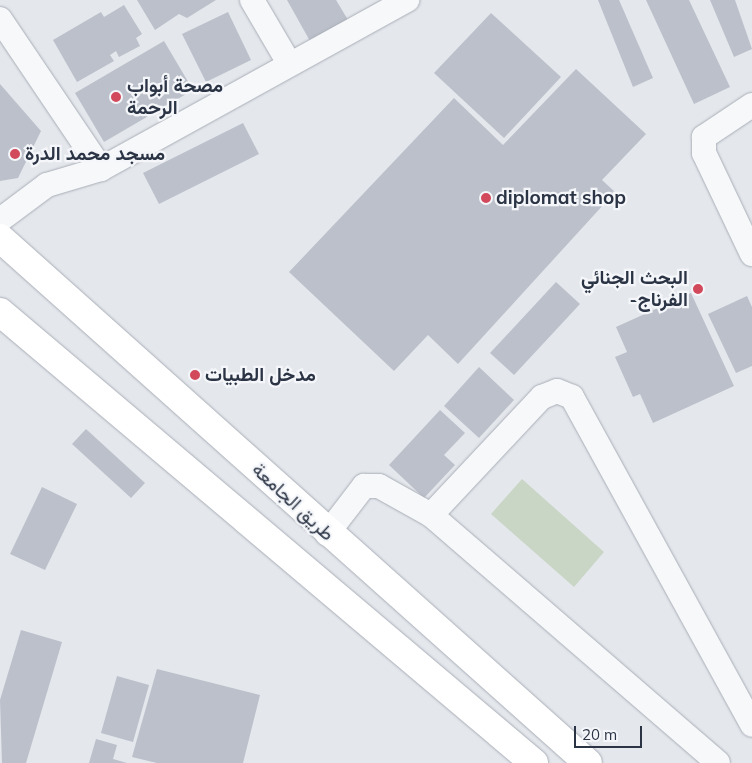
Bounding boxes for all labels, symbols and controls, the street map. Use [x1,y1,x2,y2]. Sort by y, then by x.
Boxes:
place label: مصحة أبواب الرحمة [127,75,223,119]
marker: مصحة أبواب الرحمة [109,90,123,104]
place label: مسجد محمد الدرة [25,143,165,165]
marker: مسجد محمد الدرة [9,148,21,160]
place label: diplomat shop [496,187,626,209]
marker: diplomat shop [480,192,492,204]
place label: البحث الجنائي -الفرناج [581,267,688,311]
marker: البحث الجنائي -الفرناج [692,283,704,295]
place label: مدخل الطبيات [205,364,316,386]
marker: مدخل الطبيات [189,369,201,381]
street label: طريق الجامعة [247,458,339,546]
scale bar [577,716,644,748]
text: 20 m [582,725,617,744]

